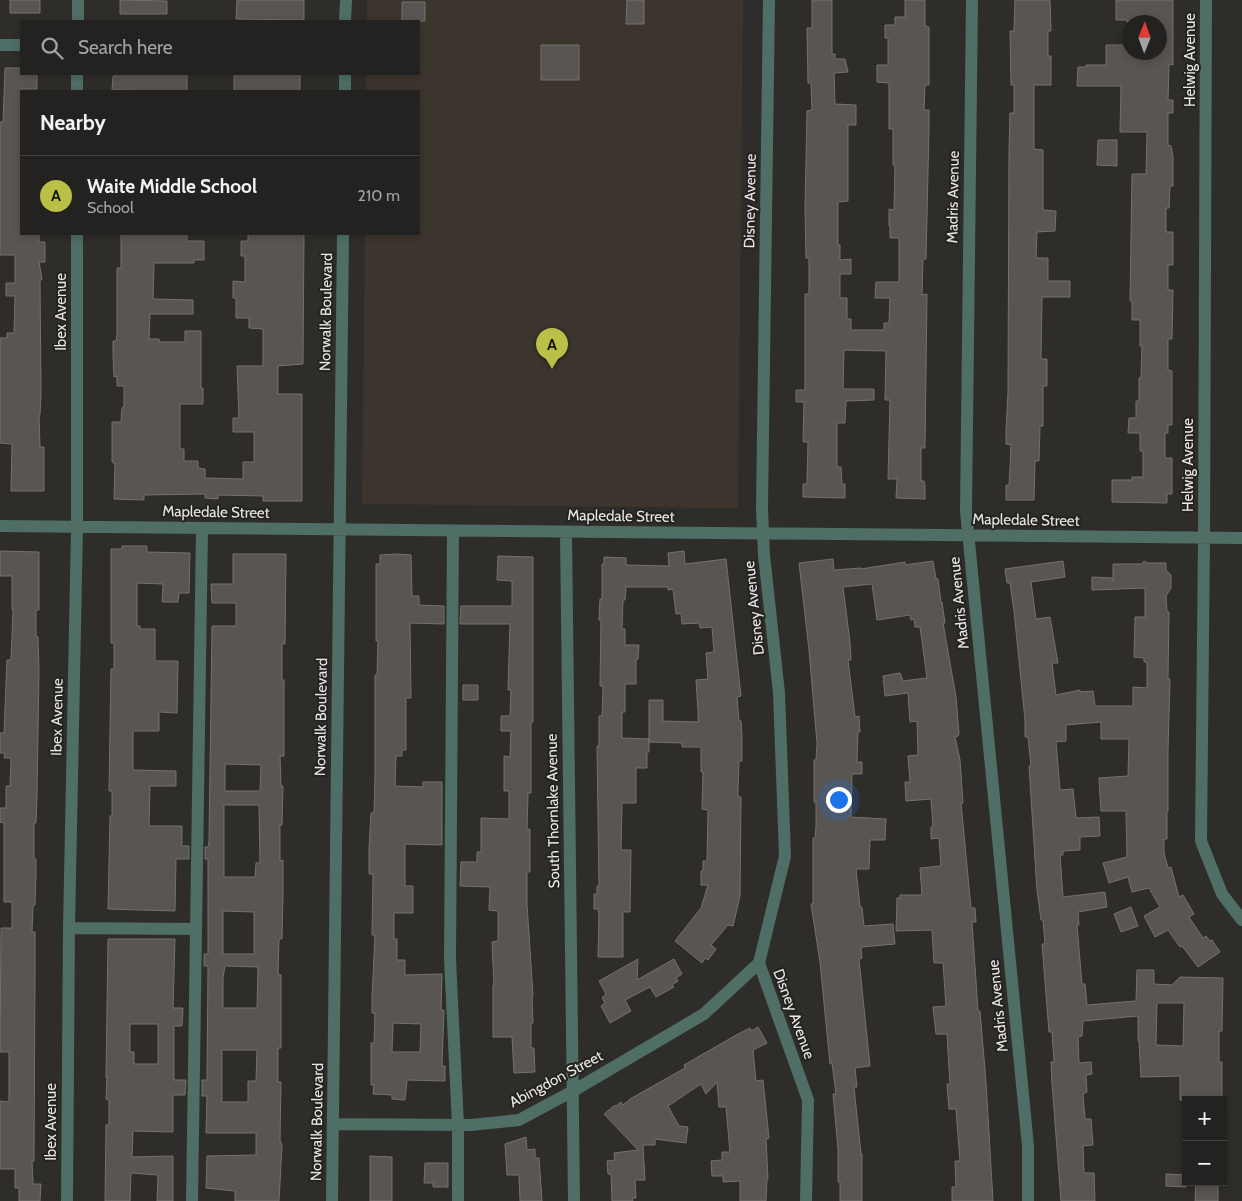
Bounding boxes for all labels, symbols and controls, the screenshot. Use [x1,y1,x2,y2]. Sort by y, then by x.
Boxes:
street label: Helwig Avenue [1181,13,1199,107]
north arrow [1122,15,1167,60]
search box [20,20,420,75]
icon: search [38,34,66,62]
text: Search here [78,36,172,59]
text: Nearby [40,110,106,135]
street label: Madris Avenue [943,150,963,243]
street label: Disney Avenue [740,153,760,249]
text: Waite Middle School [87,175,257,198]
text: A [51,186,61,205]
text: 210 m [358,186,400,205]
text: School [87,198,134,217]
street label: Norwalk Boulevard [316,253,336,371]
street label: Ibex Avenue [52,273,70,351]
pin: A [536,328,568,369]
street label: Helwig Avenue [1179,418,1197,512]
street label: Mapledale Street [162,502,270,522]
street label: Mapledale Street [567,506,675,526]
street label: Mapledale Street [972,510,1080,530]
street label: Madris Avenue [945,556,973,650]
street label: Disney Avenue [740,560,768,656]
street label: Norwalk Boulevard [311,658,331,776]
street label: Ibex Avenue [47,678,67,756]
street label: South Thornlake Avenue [543,733,563,888]
your location [826,787,852,813]
street label: Madris Avenue [984,959,1012,1053]
street label: Disney Avenue [769,966,819,1062]
street label: Abingdon Street [506,1047,606,1111]
street label: Norwalk Boulevard [307,1063,327,1181]
street label: Ibex Avenue [42,1083,60,1161]
map controls [1182,1096,1227,1186]
button: + [1182,1096,1227,1141]
button: − [1182,1141,1227,1186]

